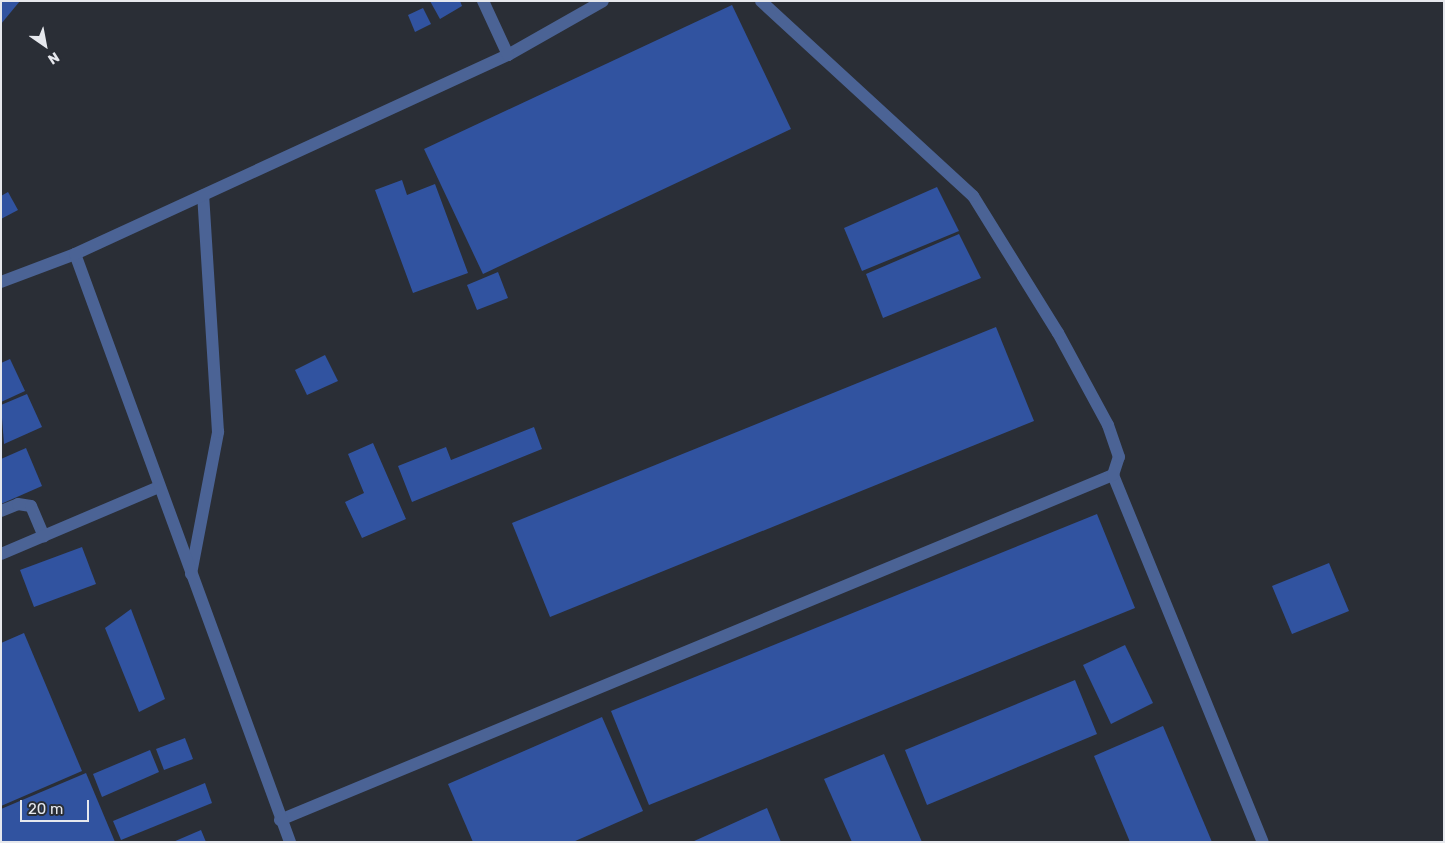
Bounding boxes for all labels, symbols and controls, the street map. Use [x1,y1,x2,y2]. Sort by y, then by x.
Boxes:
north arrow [20,20,70,70]
text: N [45,48,62,68]
scale bar [22,790,91,822]
text: 20 m [28,800,63,818]

